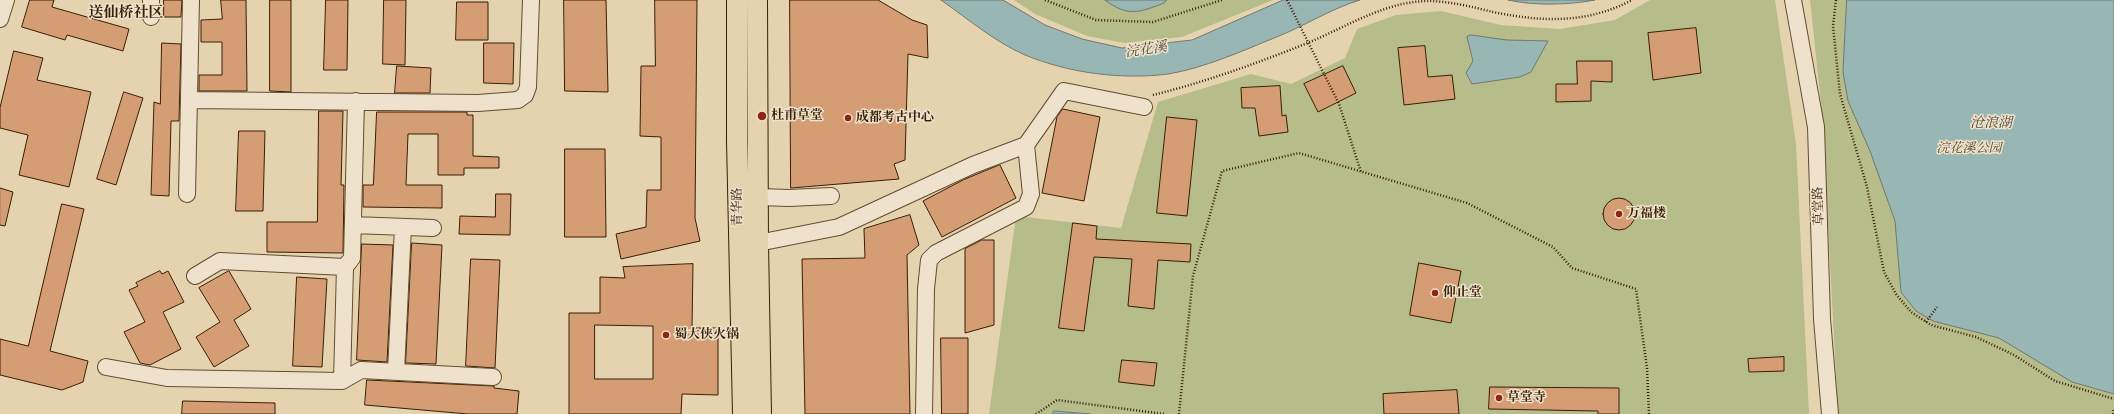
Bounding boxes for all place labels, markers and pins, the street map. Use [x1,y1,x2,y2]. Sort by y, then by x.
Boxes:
place label: 杜甫草堂 [771,108,823,124]
marker: 杜甫草堂 [756,110,768,122]
place label: 成都考古中心 [856,110,934,126]
marker: 成都考古中心 [843,113,853,123]
place label: 万福楼 [1627,206,1666,222]
marker: 万福楼 [1614,209,1624,219]
place label: 仰止堂 [1443,285,1482,301]
marker: 仰止堂 [1430,288,1440,298]
place label: 蜀大侠火锅 [674,327,739,343]
marker: 蜀大侠火锅 [661,330,671,340]
place label: 草堂寺 [1507,390,1546,406]
marker: 草堂寺 [1494,393,1504,403]

